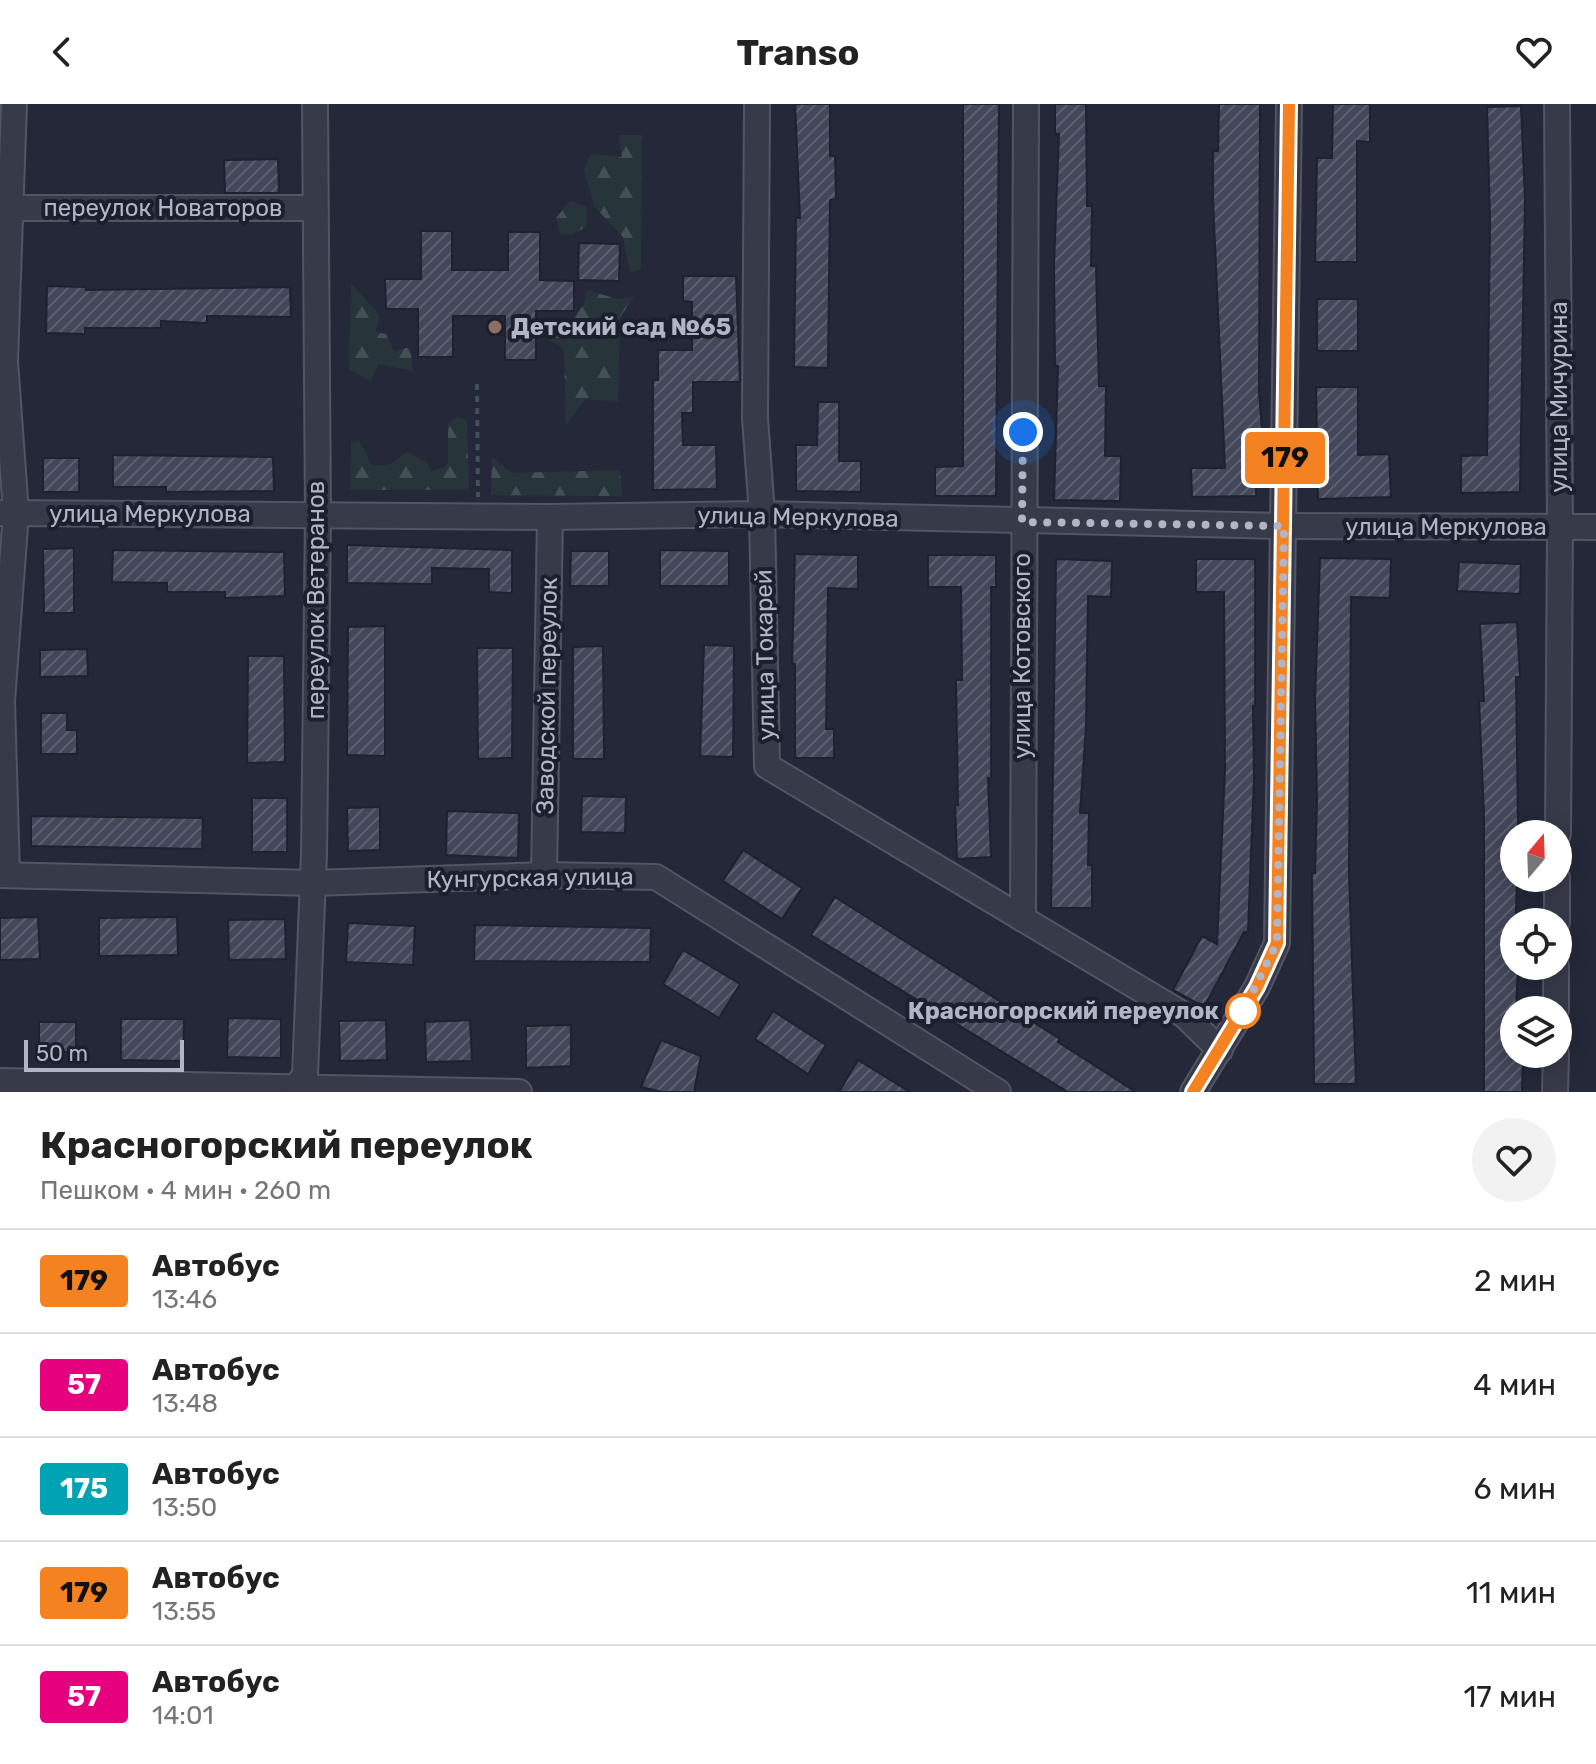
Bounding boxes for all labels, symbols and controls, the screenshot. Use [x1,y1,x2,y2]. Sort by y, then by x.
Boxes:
icon: back [40,30,84,74]
icon: heart [1512,30,1556,74]
text: Transo [736,31,860,74]
street label: переулок Новаторов [44,194,283,222]
street label: улица Мичурина [1545,301,1573,493]
place label: Детский сад №65 [511,313,731,341]
marker: Детский сад №65 [486,318,504,336]
your location [1003,412,1043,452]
line badge: 179 [1239,432,1331,484]
text: 179 [1261,441,1309,474]
street label: переулок Ветеранов [302,481,330,719]
street label: улица Меркулова [49,500,251,528]
street label: улица Меркулова [697,501,899,533]
street label: улица Меркулова [1345,513,1547,541]
street label: улица Котовского [1008,553,1036,759]
street label: улица Токарей [750,569,780,741]
street label: Заводской переулок [531,577,563,815]
north arrow [1500,820,1572,892]
map controls [1500,820,1572,1068]
street label: Кунгурская улица [426,862,634,894]
button: locate [1500,908,1572,980]
marker: Красногорский переулок [1226,994,1260,1028]
button: layers [1500,996,1572,1068]
place label: Красногорский переулок [908,997,1219,1025]
scale bar [24,1036,184,1072]
text: 50 m [36,1040,88,1067]
button: heart [1472,1118,1556,1202]
text: Красногорский переулок [40,1122,533,1168]
text: Пешком · 4 мин · 260 m [40,1175,331,1206]
text: Автобус [152,1248,280,1284]
text: 2 мин [1474,1263,1556,1299]
text: 179 [60,1264,108,1297]
text: 13:46 [152,1284,217,1315]
text: Автобус [152,1352,280,1388]
text: 4 мин [1473,1367,1556,1403]
text: 57 [67,1368,101,1401]
text: 13:48 [152,1388,218,1419]
text: Автобус [152,1456,280,1492]
text: 6 мин [1474,1471,1556,1507]
text: 175 [60,1472,108,1505]
text: 13:50 [152,1492,217,1523]
text: Автобус [152,1560,280,1596]
text: 11 мин [1466,1575,1556,1611]
text: 179 [60,1576,108,1609]
text: 13:55 [152,1596,216,1627]
text: Автобус [152,1664,280,1700]
text: 17 мин [1463,1679,1556,1715]
text: 57 [67,1680,101,1713]
text: 14:01 [152,1700,214,1731]

